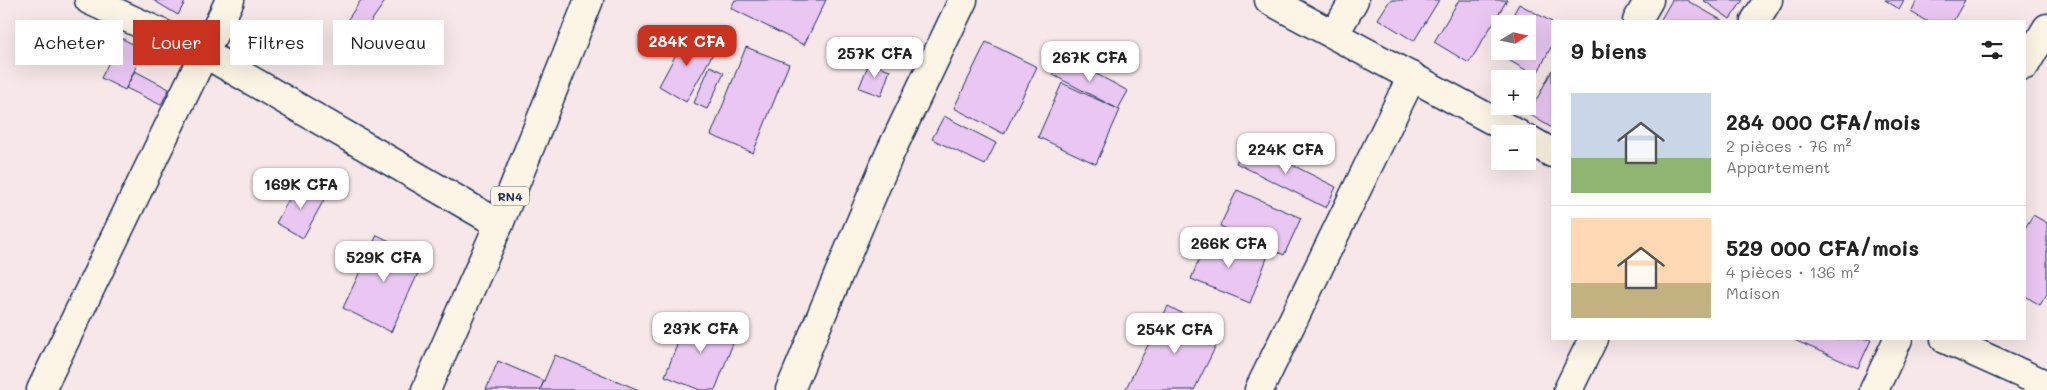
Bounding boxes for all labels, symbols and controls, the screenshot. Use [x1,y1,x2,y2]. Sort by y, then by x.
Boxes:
north arrow [1491,15,1536,60]
map controls [1491,15,1536,170]
chip: Acheter [15,20,123,65]
chip: Louer [133,20,220,65]
chip: Filtres [230,20,323,65]
chip: Nouveau [333,20,444,65]
pin: 284K CFA [635,24,739,67]
text: 284K CFA [649,30,725,51]
pin: 257K CFA [823,36,927,79]
icon: filters [1978,36,2006,64]
text: 9 biens [1571,37,1647,64]
pin: 267K CFA [1038,41,1142,83]
text: 257K CFA [837,42,913,63]
text: 267K CFA [1052,46,1128,67]
button: + [1491,70,1536,115]
text: 284 000 CFA/mois [1726,108,1921,135]
icon: home [1611,113,1671,173]
button: − [1491,125,1536,170]
pin: 224K CFA [1234,132,1338,175]
text: 2 pièces · 76 m² [1726,135,1852,156]
text: 224K CFA [1248,138,1324,159]
text: Appartement [1726,156,1830,177]
pin: 169K CFA [249,168,353,210]
text: 169K CFA [264,173,338,194]
road number: RN4 [491,187,529,206]
pin: 266K CFA [1177,226,1281,269]
text: 266K CFA [1191,232,1267,253]
text: 529 000 CFA/mois [1726,234,1919,261]
icon: home [1611,238,1671,298]
pin: 529K CFA [332,240,436,283]
text: 529K CFA [346,246,422,267]
text: 4 pièces · 136 m² [1726,261,1860,282]
text: Maison [1726,282,1780,303]
pin: 237K CFA [649,312,753,354]
pin: 254K CFA [1123,312,1227,355]
text: 237K CFA [663,317,739,338]
text: 254K CFA [1137,318,1213,339]

